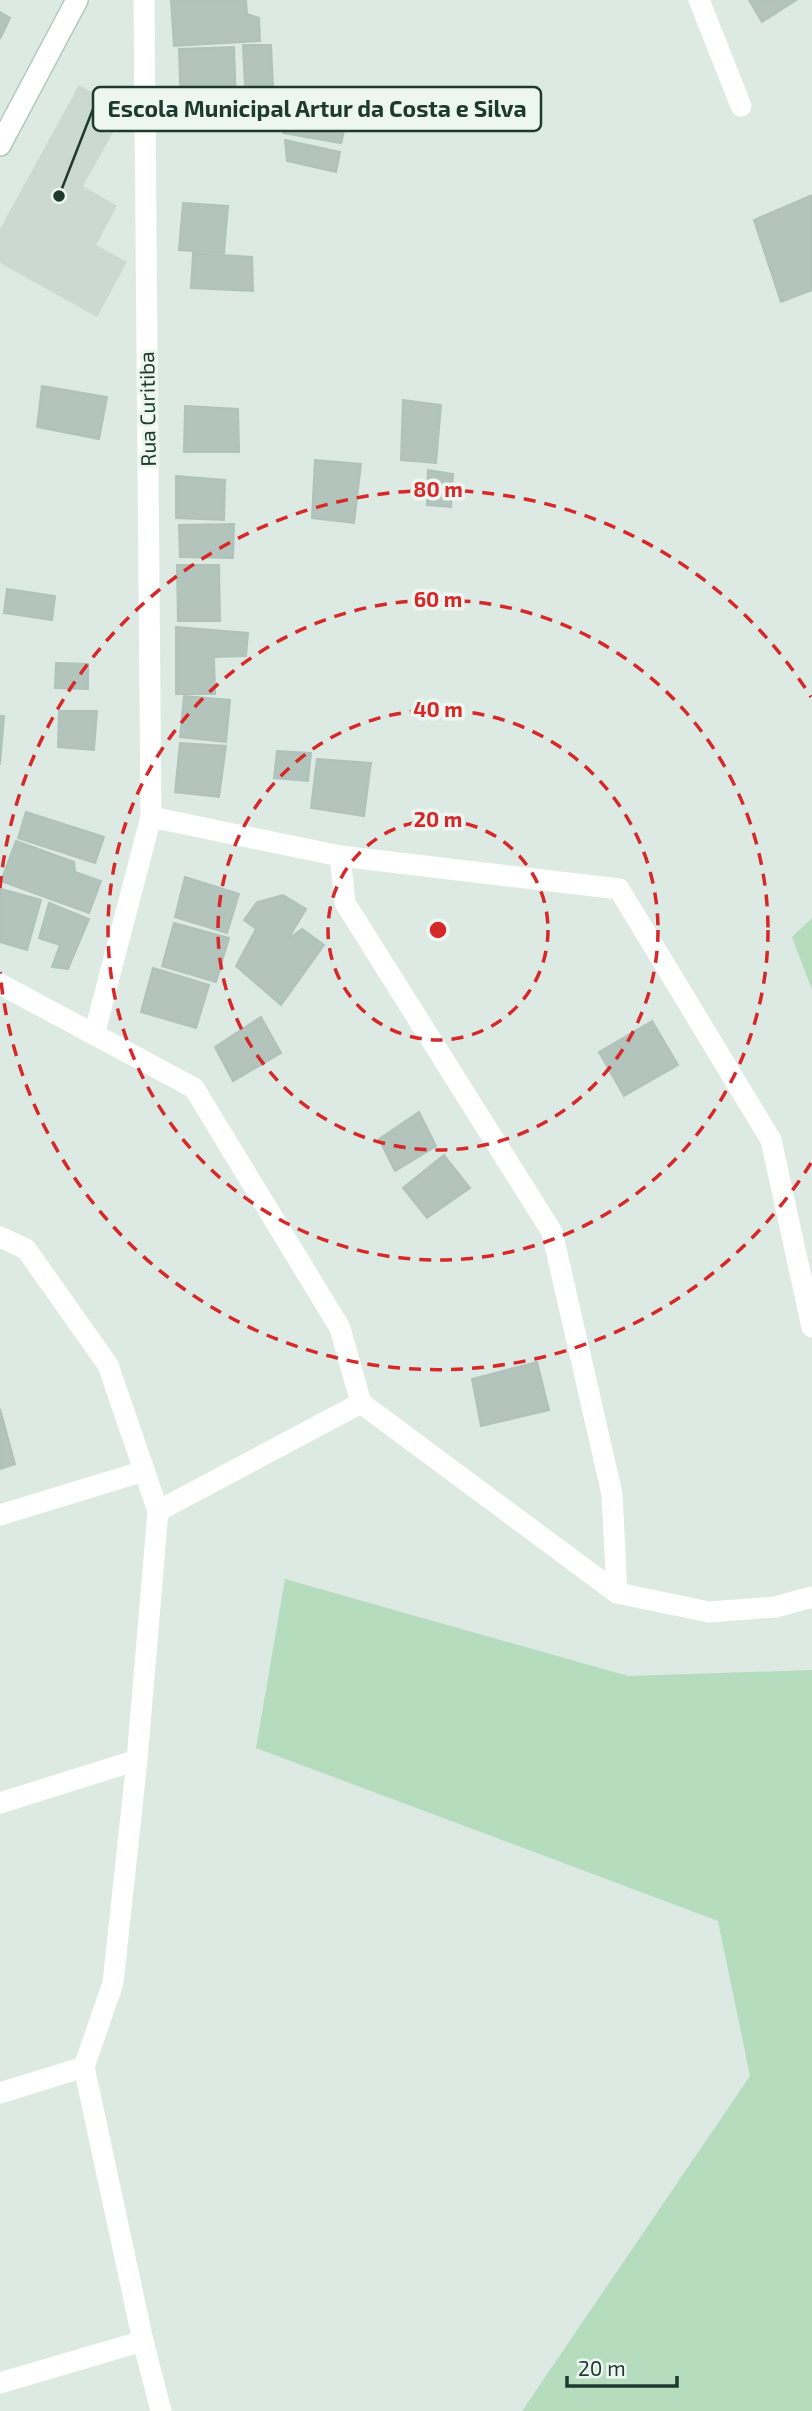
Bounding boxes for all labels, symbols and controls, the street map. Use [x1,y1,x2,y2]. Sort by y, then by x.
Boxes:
callout: Escola Municipal Artur da Costa e Silva [93,87,541,131]
text: Escola Municipal Artur da Costa e Silva [107,94,527,122]
street label: Rua Curitiba [133,351,160,467]
text: 80 m [413,476,463,501]
text: 60 m [414,586,462,611]
text: 40 m [413,696,463,721]
text: 20 m [414,806,462,831]
centre of rings [426,918,450,942]
scale bar [567,2344,677,2388]
text: 20 m [578,2355,626,2380]

